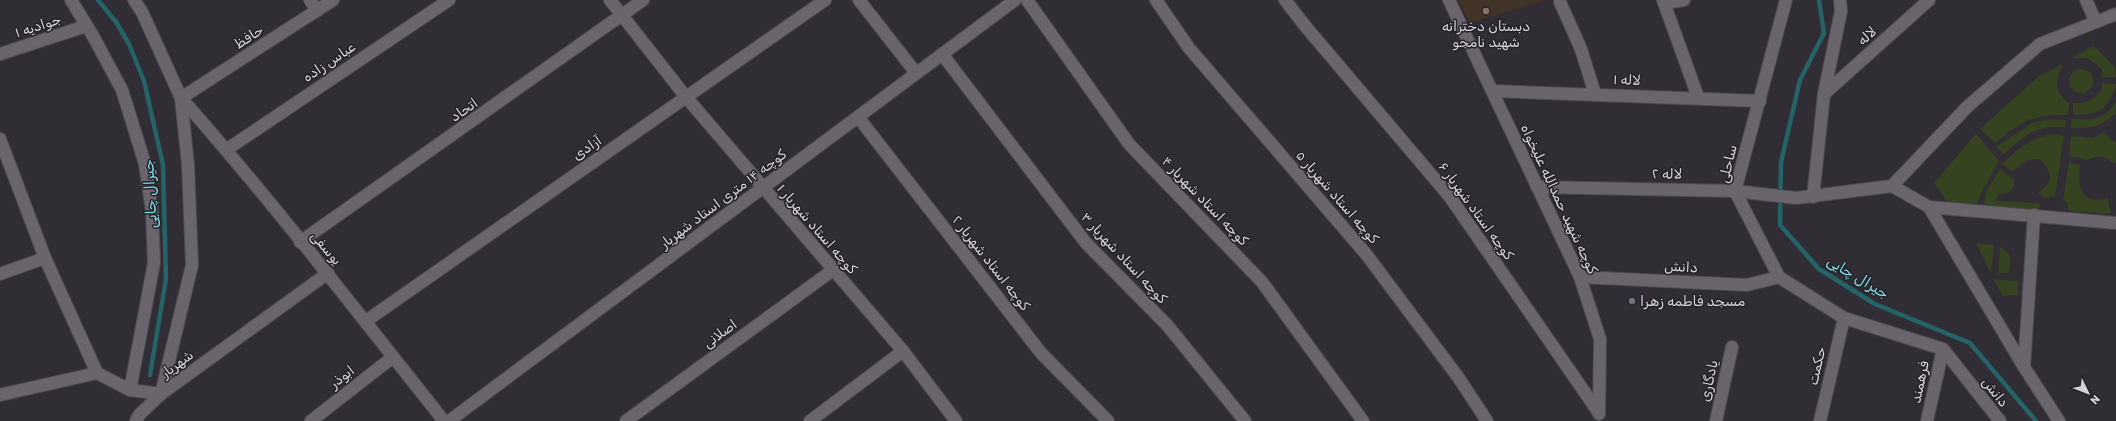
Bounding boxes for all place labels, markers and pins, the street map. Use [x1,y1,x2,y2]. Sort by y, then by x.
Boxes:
marker: دبستان دخترانه شهید نامجو [1481,6,1491,16]
place label: دبستان دخترانه شهید نامجو [1442,18,1530,51]
place label: مسجد فاطمه زهرا [1640,293,1746,310]
marker: مسجد فاطمه زهرا [1627,296,1637,306]

